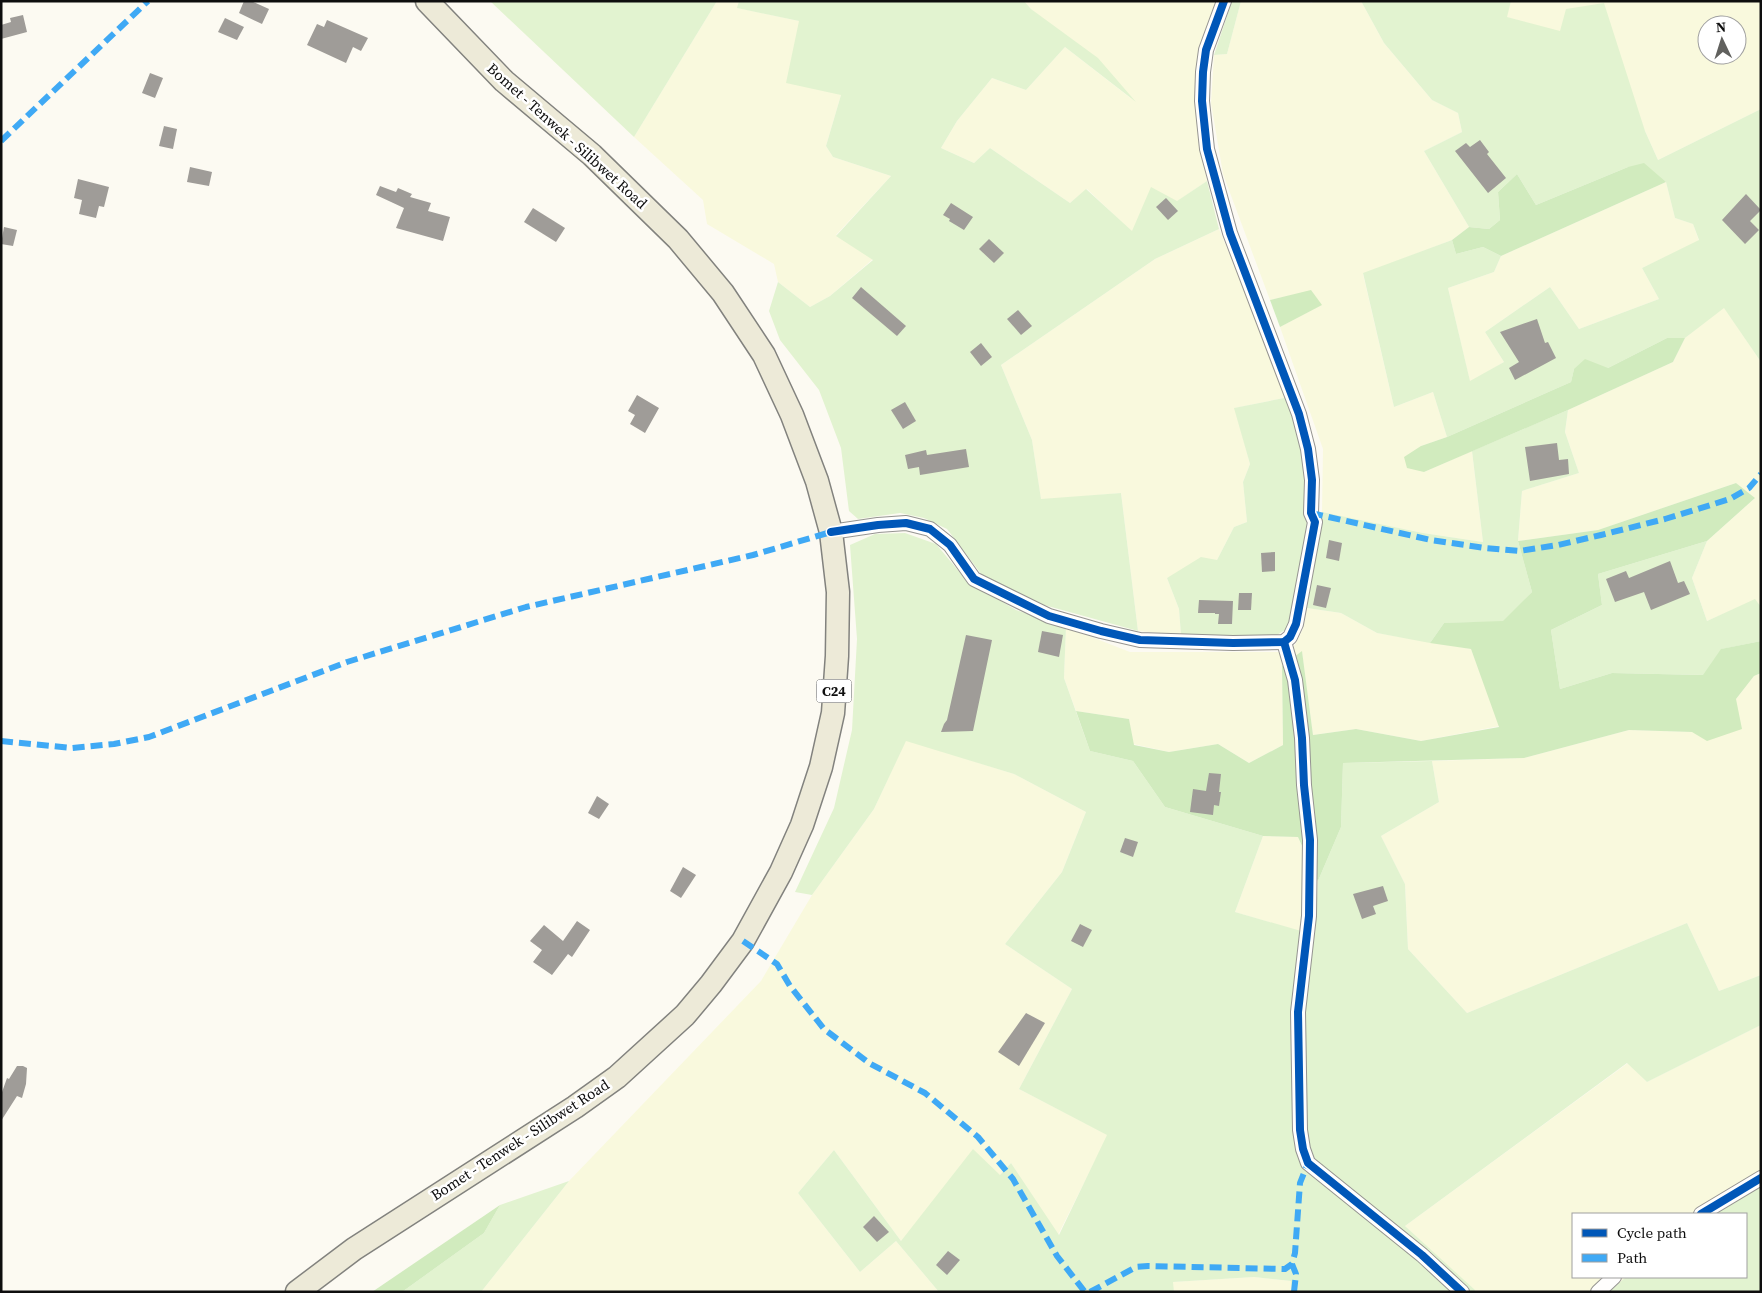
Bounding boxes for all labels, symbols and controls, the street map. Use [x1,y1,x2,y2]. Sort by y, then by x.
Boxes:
north arrow [1697,15,1747,65]
text: N [1715,17,1727,37]
street label: Bomet - Tenwek - Silibwet Road [483,58,652,214]
road number: C24 [816,679,852,702]
street label: Bomet - Tenwek - Silibwet Road [426,1074,613,1205]
legend [1572,1213,1747,1278]
text: Cycle path [1617,1222,1687,1243]
text: Path [1617,1247,1647,1268]

